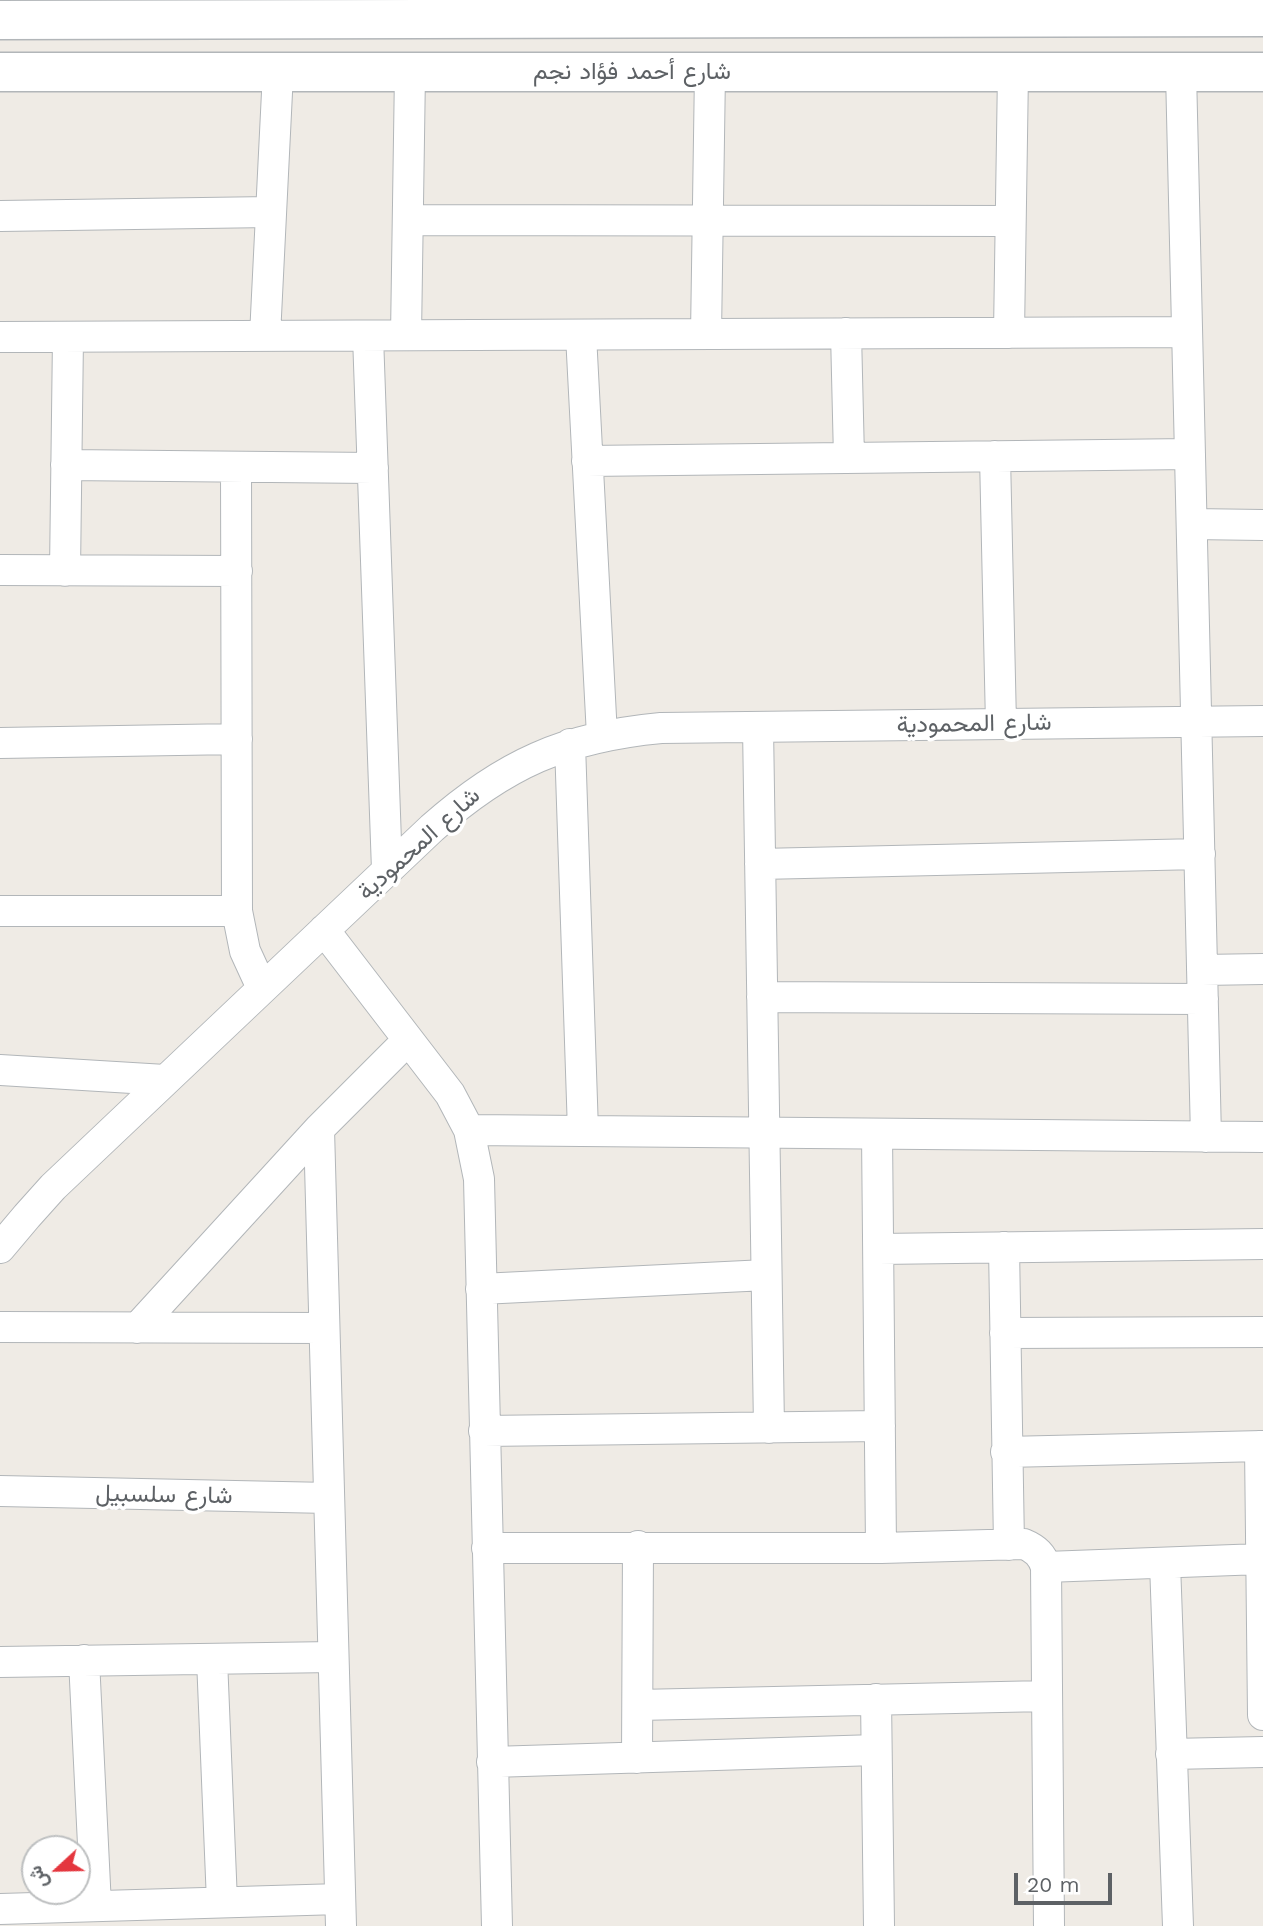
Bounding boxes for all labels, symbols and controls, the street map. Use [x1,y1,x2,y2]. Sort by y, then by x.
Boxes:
street label: شارع أحمد فؤاد نجم [533,58,731,86]
street label: شارع المحمودية [896,708,1052,740]
street label: شارع المحمودية [352,781,486,907]
street label: شارع سلسبيل [95,1479,233,1511]
north arrow [21,1835,91,1905]
scale bar [1018,1860,1116,1904]
text: ش [23,1862,53,1892]
text: 20 m [1027,1872,1079,1897]

